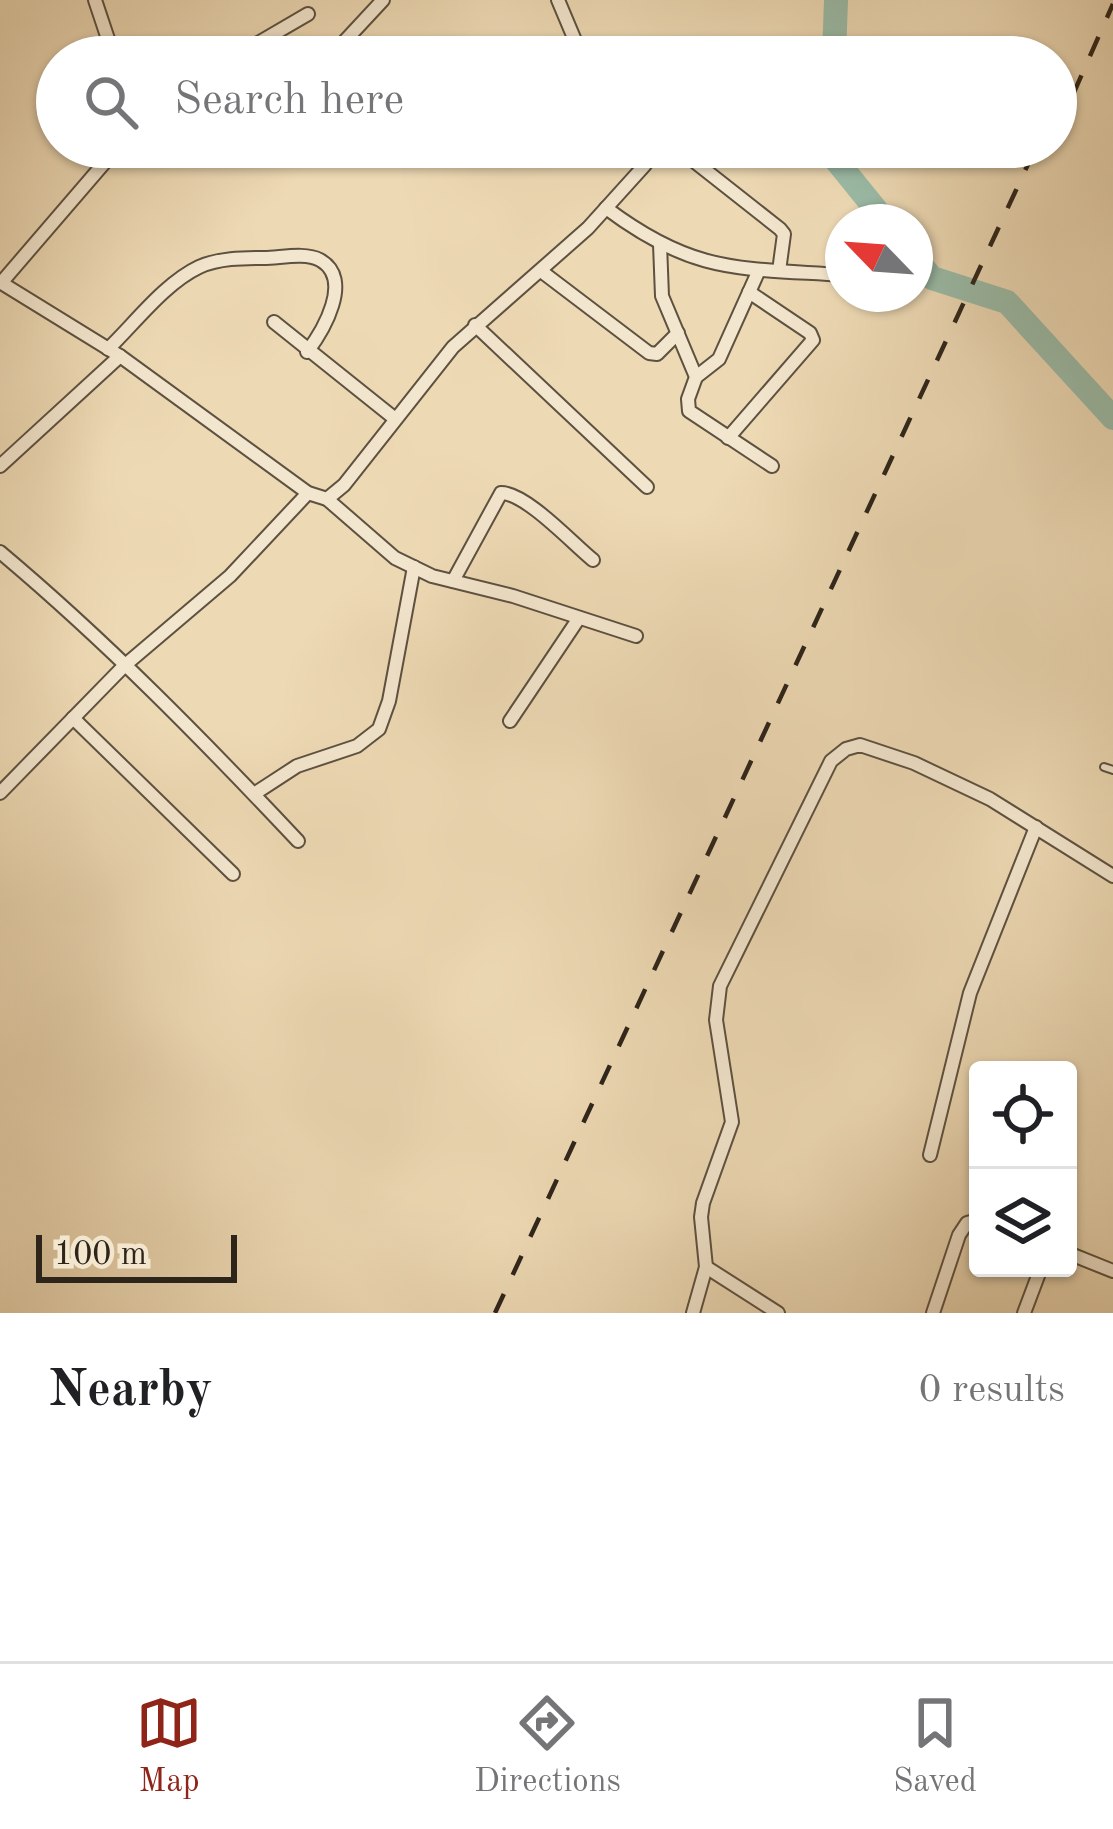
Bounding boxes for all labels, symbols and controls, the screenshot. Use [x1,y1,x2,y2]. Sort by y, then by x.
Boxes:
search box [36,36,1077,168]
icon: search [78,69,144,135]
text: Search here [174,79,404,124]
north arrow [825,204,933,312]
map controls [969,1061,1077,1277]
button: locate [969,1061,1077,1169]
button: layers [969,1169,1077,1277]
scale bar [36,1229,237,1282]
text: 100 m [54,1239,147,1272]
text: Nearby [48,1366,213,1417]
text: 0 results [919,1371,1065,1410]
tab: Map [136,1690,202,1803]
tab: Directions [474,1690,621,1803]
tab: Saved [893,1690,977,1803]

